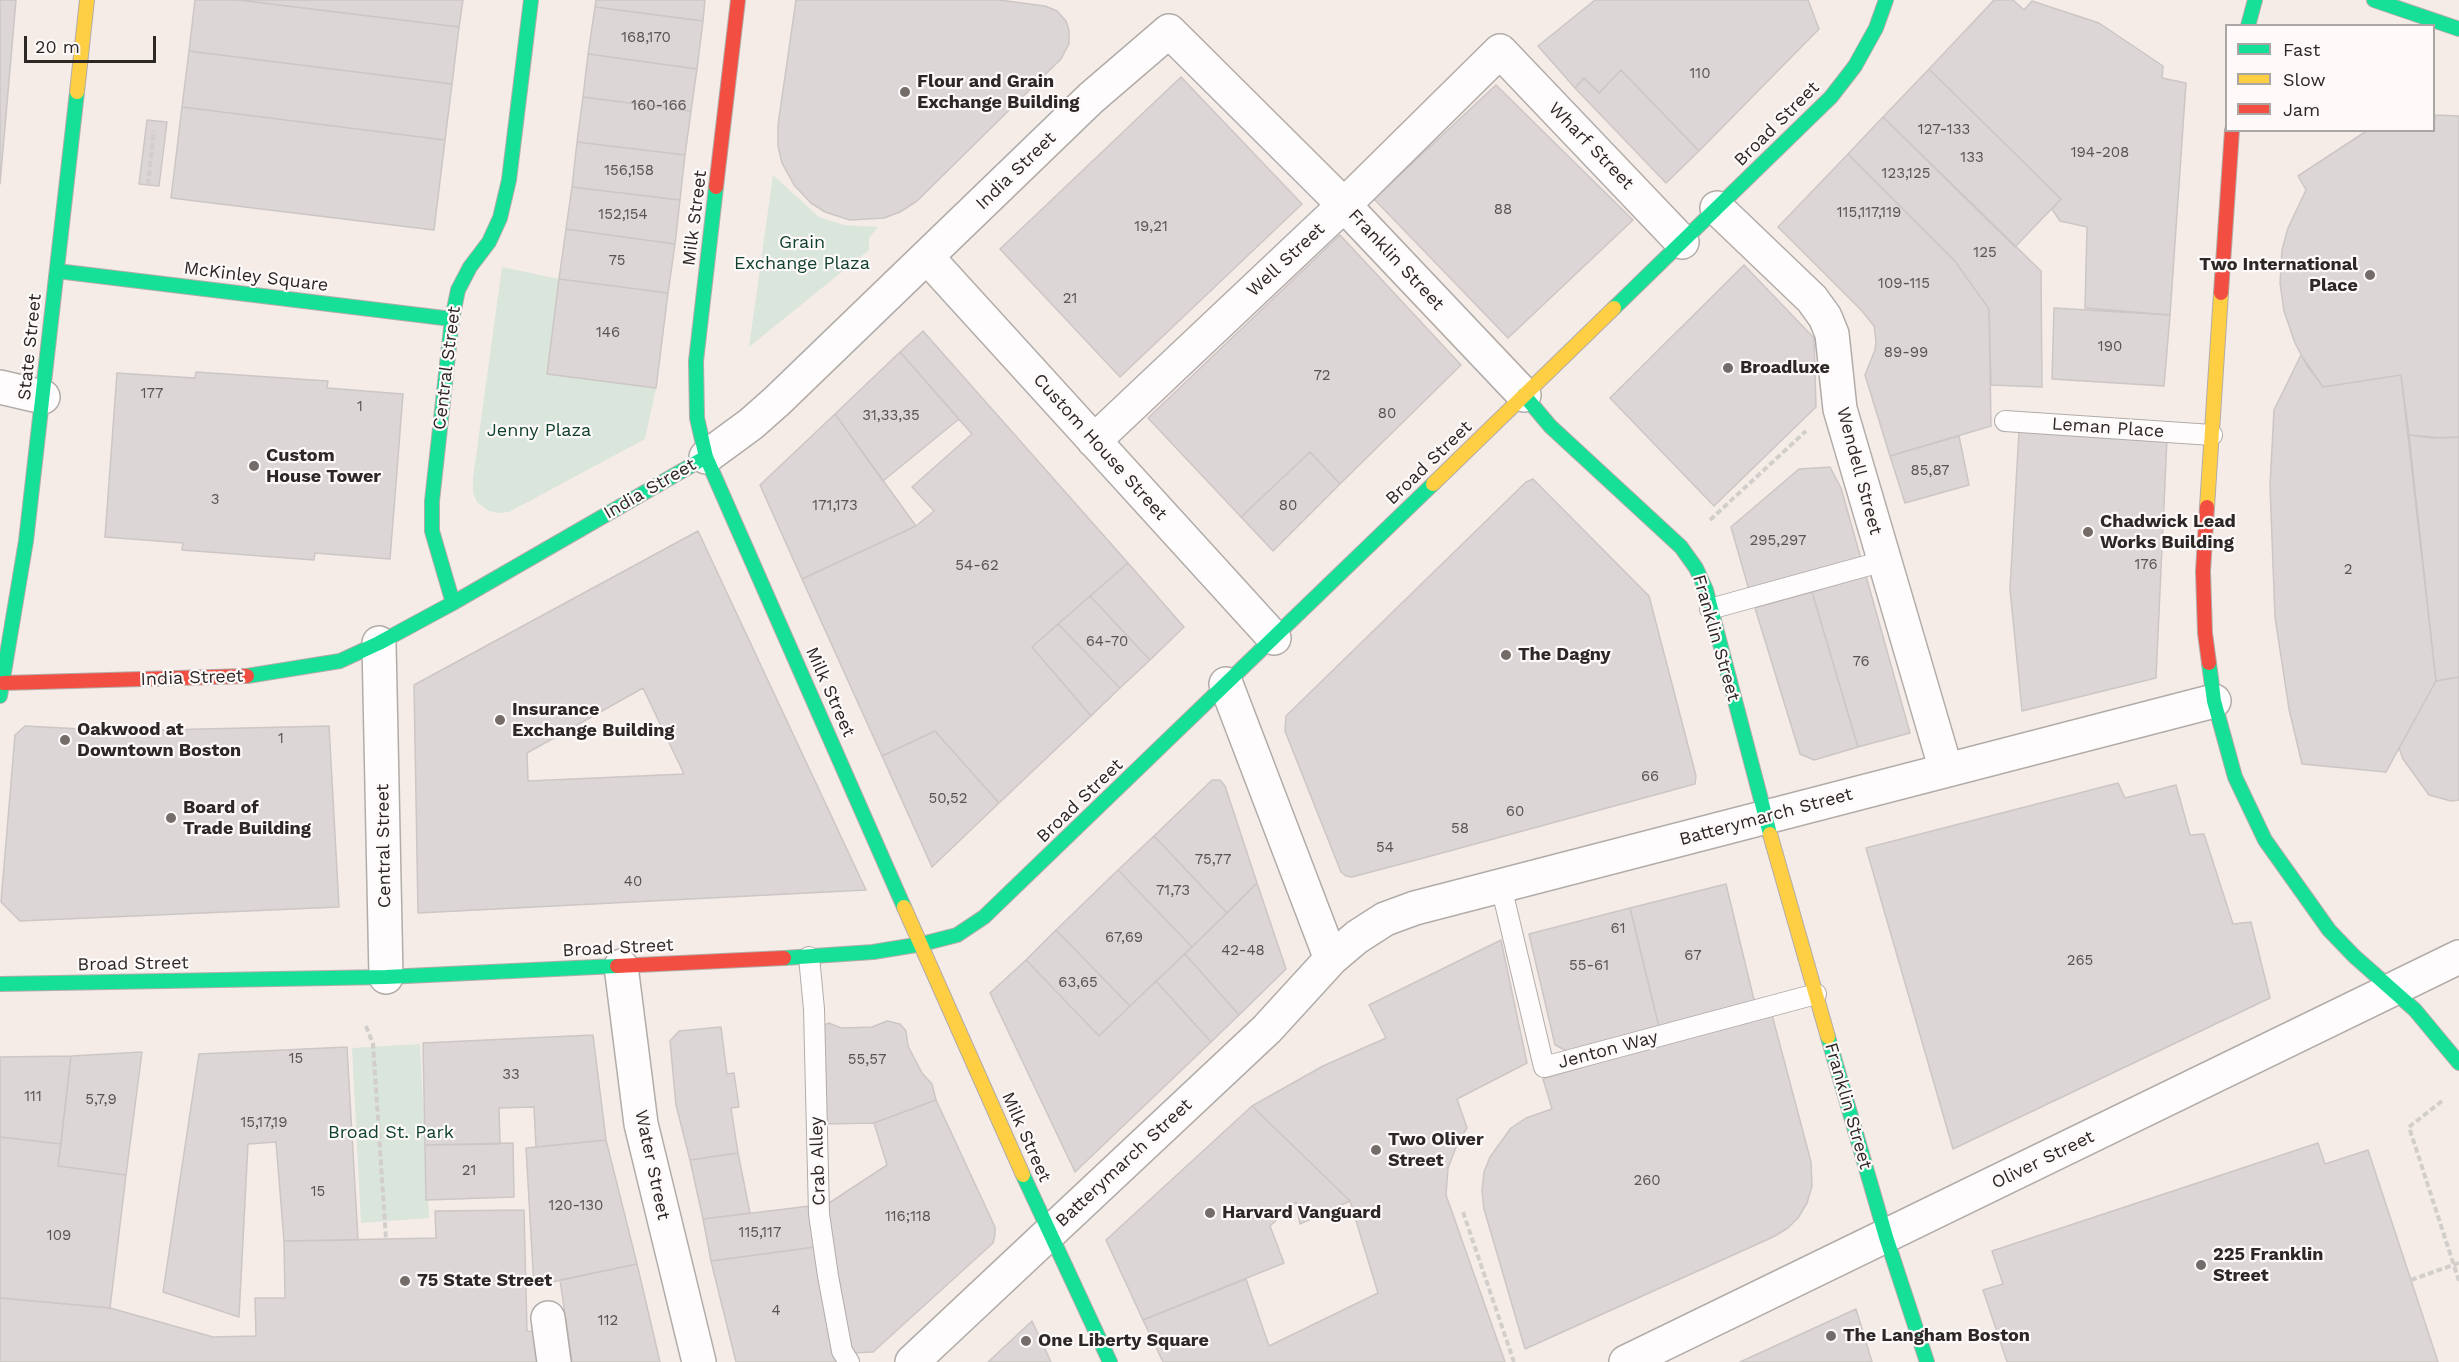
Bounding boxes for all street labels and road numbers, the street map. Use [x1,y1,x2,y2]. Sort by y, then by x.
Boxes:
street label: Broad Street [1730,77,1824,171]
street label: Wharf Street [1544,98,1638,194]
street label: India Street [971,127,1061,215]
street label: Milk Street [678,169,712,267]
street label: Franklin Street [1344,205,1448,315]
street label: Well Street [1243,219,1329,301]
street label: McKinley Square [182,257,330,297]
street label: State Street [14,293,46,401]
street label: Central Street [429,305,465,431]
street label: Custom House Street [1028,369,1172,525]
street label: Wendell Street [1832,405,1886,537]
street label: Leman Place [2051,413,2165,443]
street label: Broad Street [1381,417,1477,509]
street label: India Street [600,454,700,524]
street label: Franklin Street [1688,572,1744,704]
street label: Milk Street [801,644,859,740]
street label: India Street [140,665,244,691]
street label: Broad Street [1032,755,1128,847]
street label: Batterymarch Street [1677,783,1855,851]
street label: Central Street [372,784,396,908]
street label: Broad Street [562,934,674,962]
street label: Broad Street [77,952,189,976]
street label: Jenton Way [1556,1026,1660,1074]
street label: Franklin Street [1820,1040,1876,1172]
street label: Milk Street [997,1089,1055,1185]
street label: Batterymarch Street [1051,1094,1197,1232]
street label: Water Street [630,1108,674,1222]
street label: Crab Alley [806,1116,830,1206]
street label: Oliver Street [1988,1126,2098,1194]

